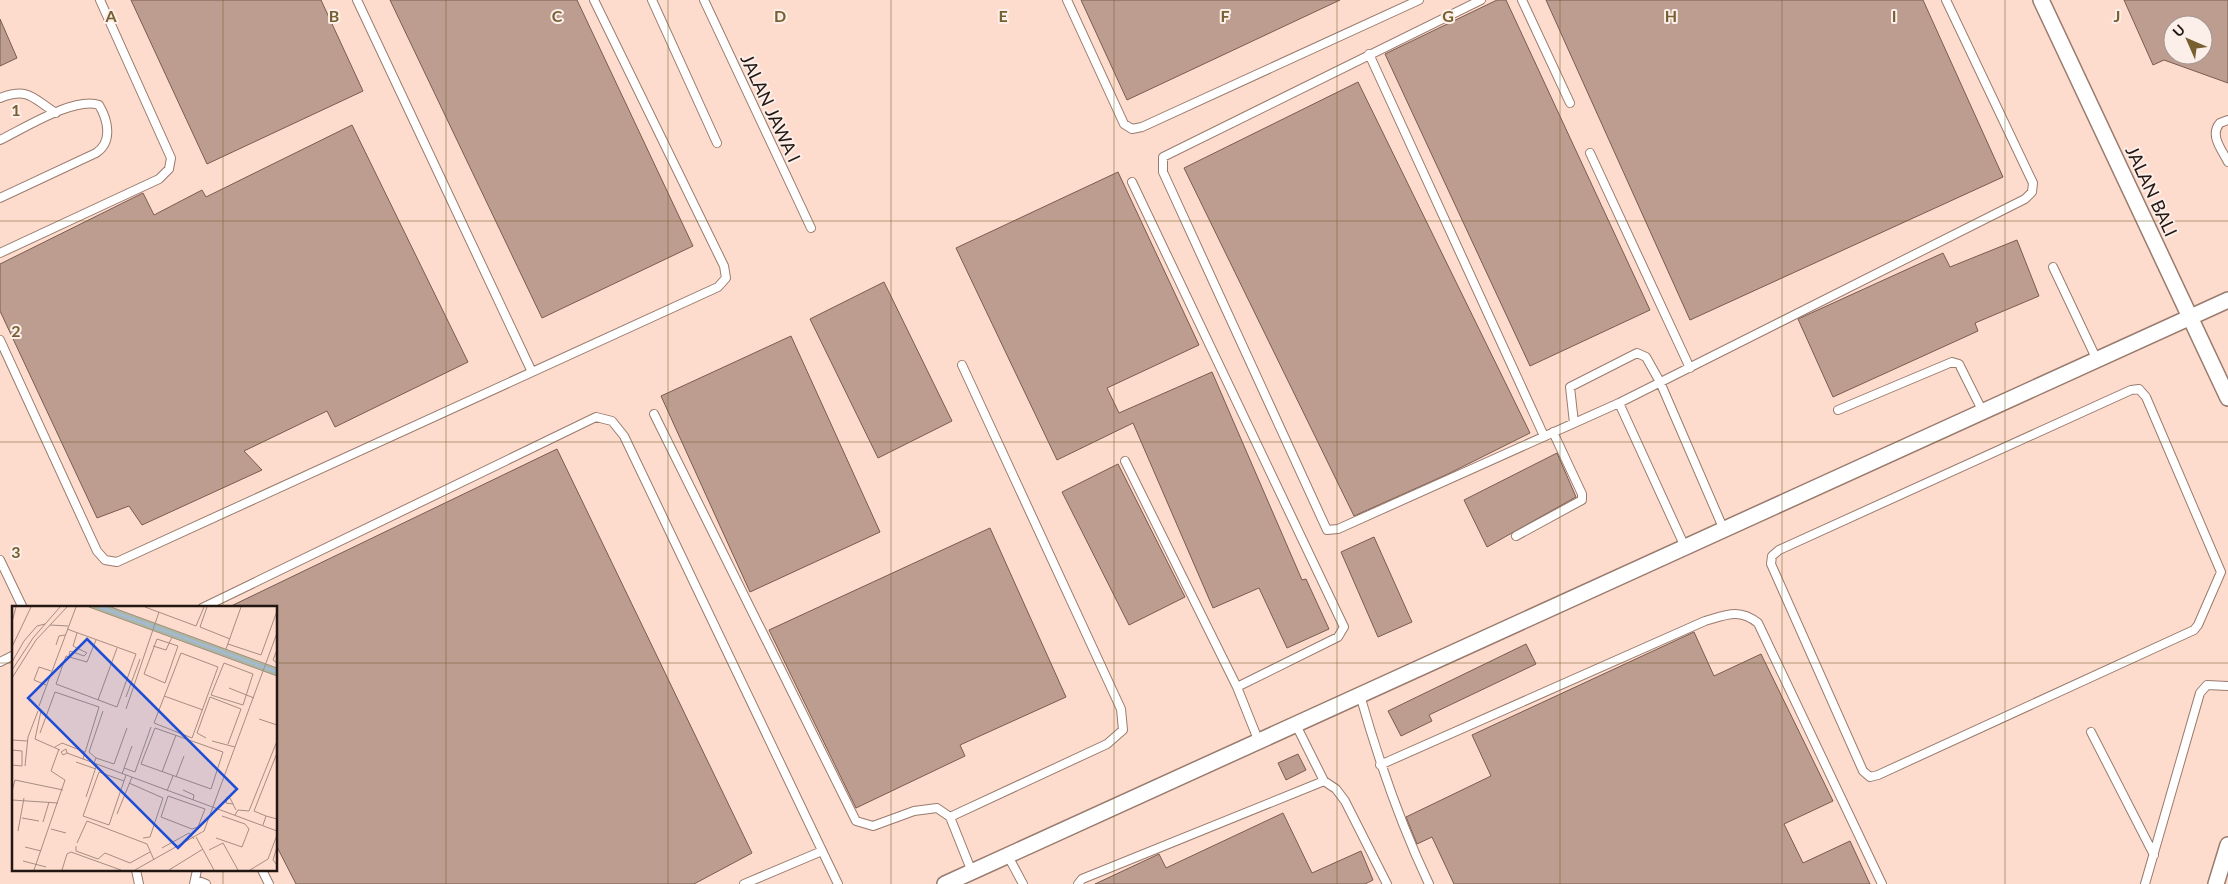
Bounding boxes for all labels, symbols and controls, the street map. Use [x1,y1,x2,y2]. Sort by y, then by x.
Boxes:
text: A [104,6,117,25]
text: B [329,6,339,25]
text: C [552,6,563,25]
text: D [774,6,786,25]
text: E [998,6,1008,25]
text: F [1220,6,1230,25]
text: G [1442,6,1454,25]
text: H [1665,6,1677,25]
text: I [1892,6,1896,25]
text: J [2114,6,2120,25]
north arrow [2163,15,2213,65]
text: U [2169,21,2188,40]
street label: JALAN JAWA I [736,50,806,166]
text: 1 [11,100,21,119]
street label: JALAN BALI [2121,142,2183,240]
text: 2 [11,321,21,340]
text: 3 [11,542,21,561]
inset map [12,606,278,872]

